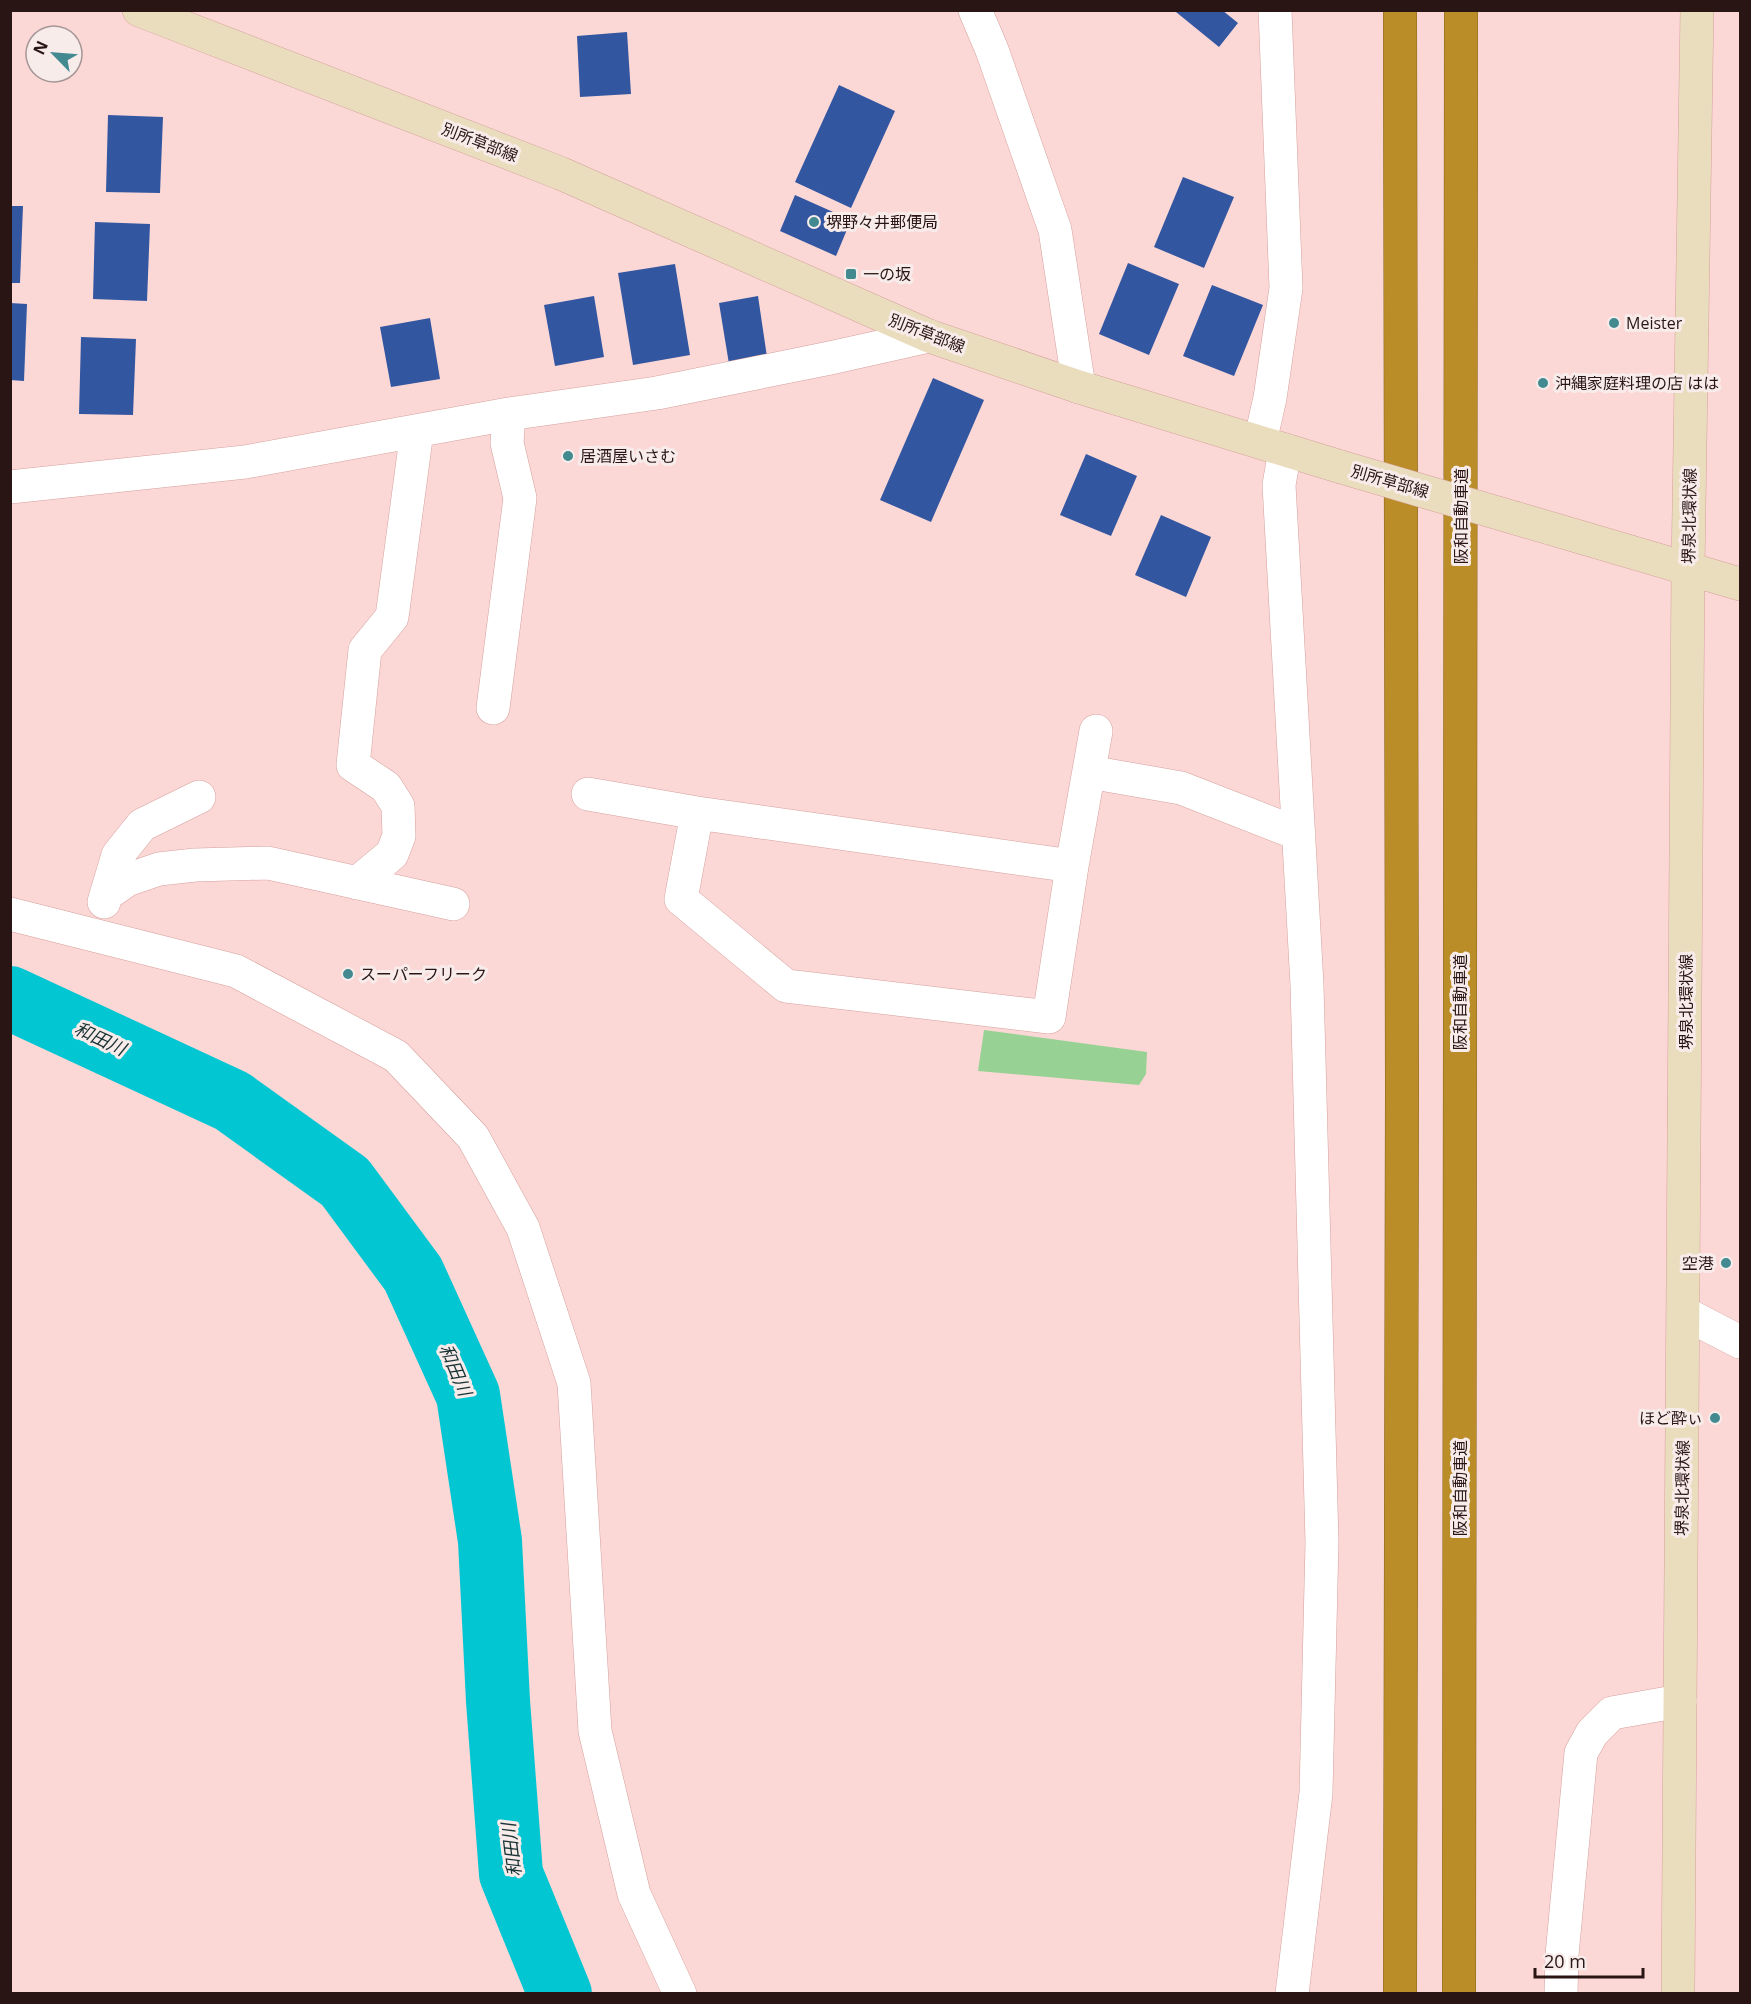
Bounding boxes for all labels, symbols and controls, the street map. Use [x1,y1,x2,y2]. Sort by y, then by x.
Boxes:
north arrow [24,24,84,84]
text: N [28,37,53,58]
street label: 別所草部線 [439,117,521,167]
place label: 堺野々井郵便局 [826,211,938,233]
marker: 堺野々井郵便局 [807,215,821,229]
place label: 一の坂 [863,263,911,285]
marker: 一の坂 [844,267,858,281]
street label: 別所草部線 [886,308,968,358]
place label: Meister [1626,312,1683,334]
marker: Meister [1607,316,1621,330]
place label: 沖縄家庭料理の店 はは [1555,372,1719,394]
marker: 沖縄家庭料理の店 はは [1536,376,1550,390]
place label: 居酒屋いさむ [580,445,676,467]
marker: 居酒屋いさむ [561,449,575,463]
street label: 別所草部線 [1349,459,1431,503]
street label: 阪和自動車道 [1450,468,1472,564]
street label: 堺泉北環状線 [1677,468,1701,564]
street label: 阪和自動車道 [1449,954,1471,1050]
street label: 堺泉北環状線 [1675,954,1697,1050]
place label: スーパーフリーク [360,963,487,985]
marker: スーパーフリーク [341,967,355,981]
water label: 和田川 [71,1016,132,1061]
place label: 空港 [1682,1252,1714,1274]
marker: 空港 [1719,1256,1733,1270]
water label: 和田川 [434,1340,478,1401]
place label: ほど酔ぃ [1639,1407,1703,1429]
marker: ほど酔ぃ [1708,1411,1722,1425]
street label: 阪和自動車道 [1449,1440,1471,1536]
street label: 堺泉北環状線 [1670,1440,1694,1536]
water label: 和田川 [496,1820,526,1878]
scale bar [1535,1941,1643,1979]
text: 20 m [1544,1949,1586,1973]

